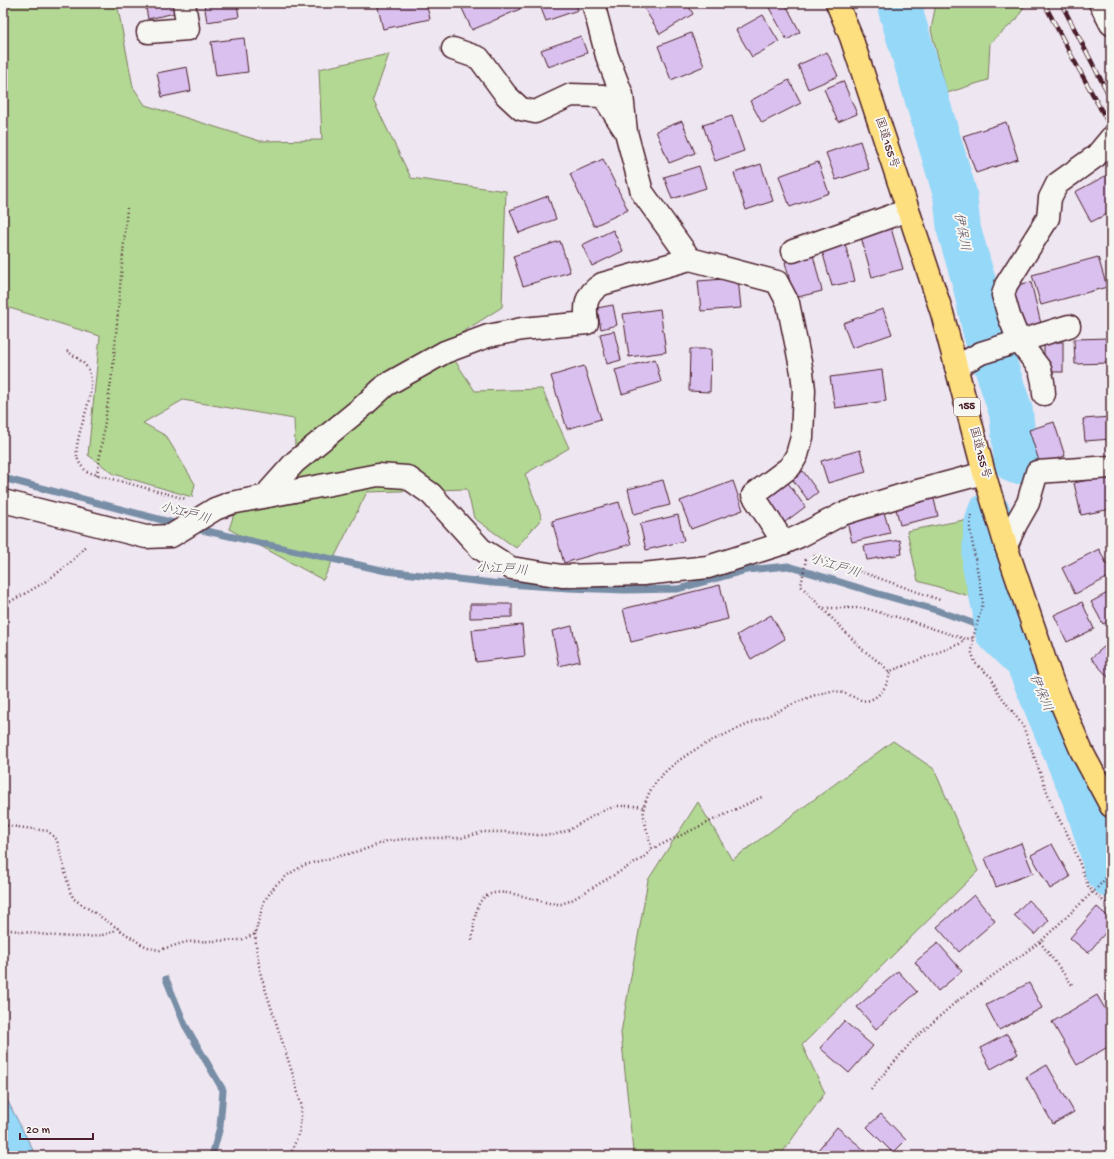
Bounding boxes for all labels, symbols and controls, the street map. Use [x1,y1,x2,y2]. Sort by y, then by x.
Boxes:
street label: 国道155号 [871,115,902,171]
water label: 伊保川 [950,211,973,253]
road number: 155 [954,398,980,416]
street label: 国道155号 [965,425,994,481]
water label: 小江戸川 [158,499,212,528]
water label: 小江戸川 [808,551,862,582]
water label: 小江戸川 [476,560,529,579]
water label: 伊保川 [1025,672,1055,714]
scale bar [20,1115,93,1141]
text: 20 m [26,1124,51,1138]

